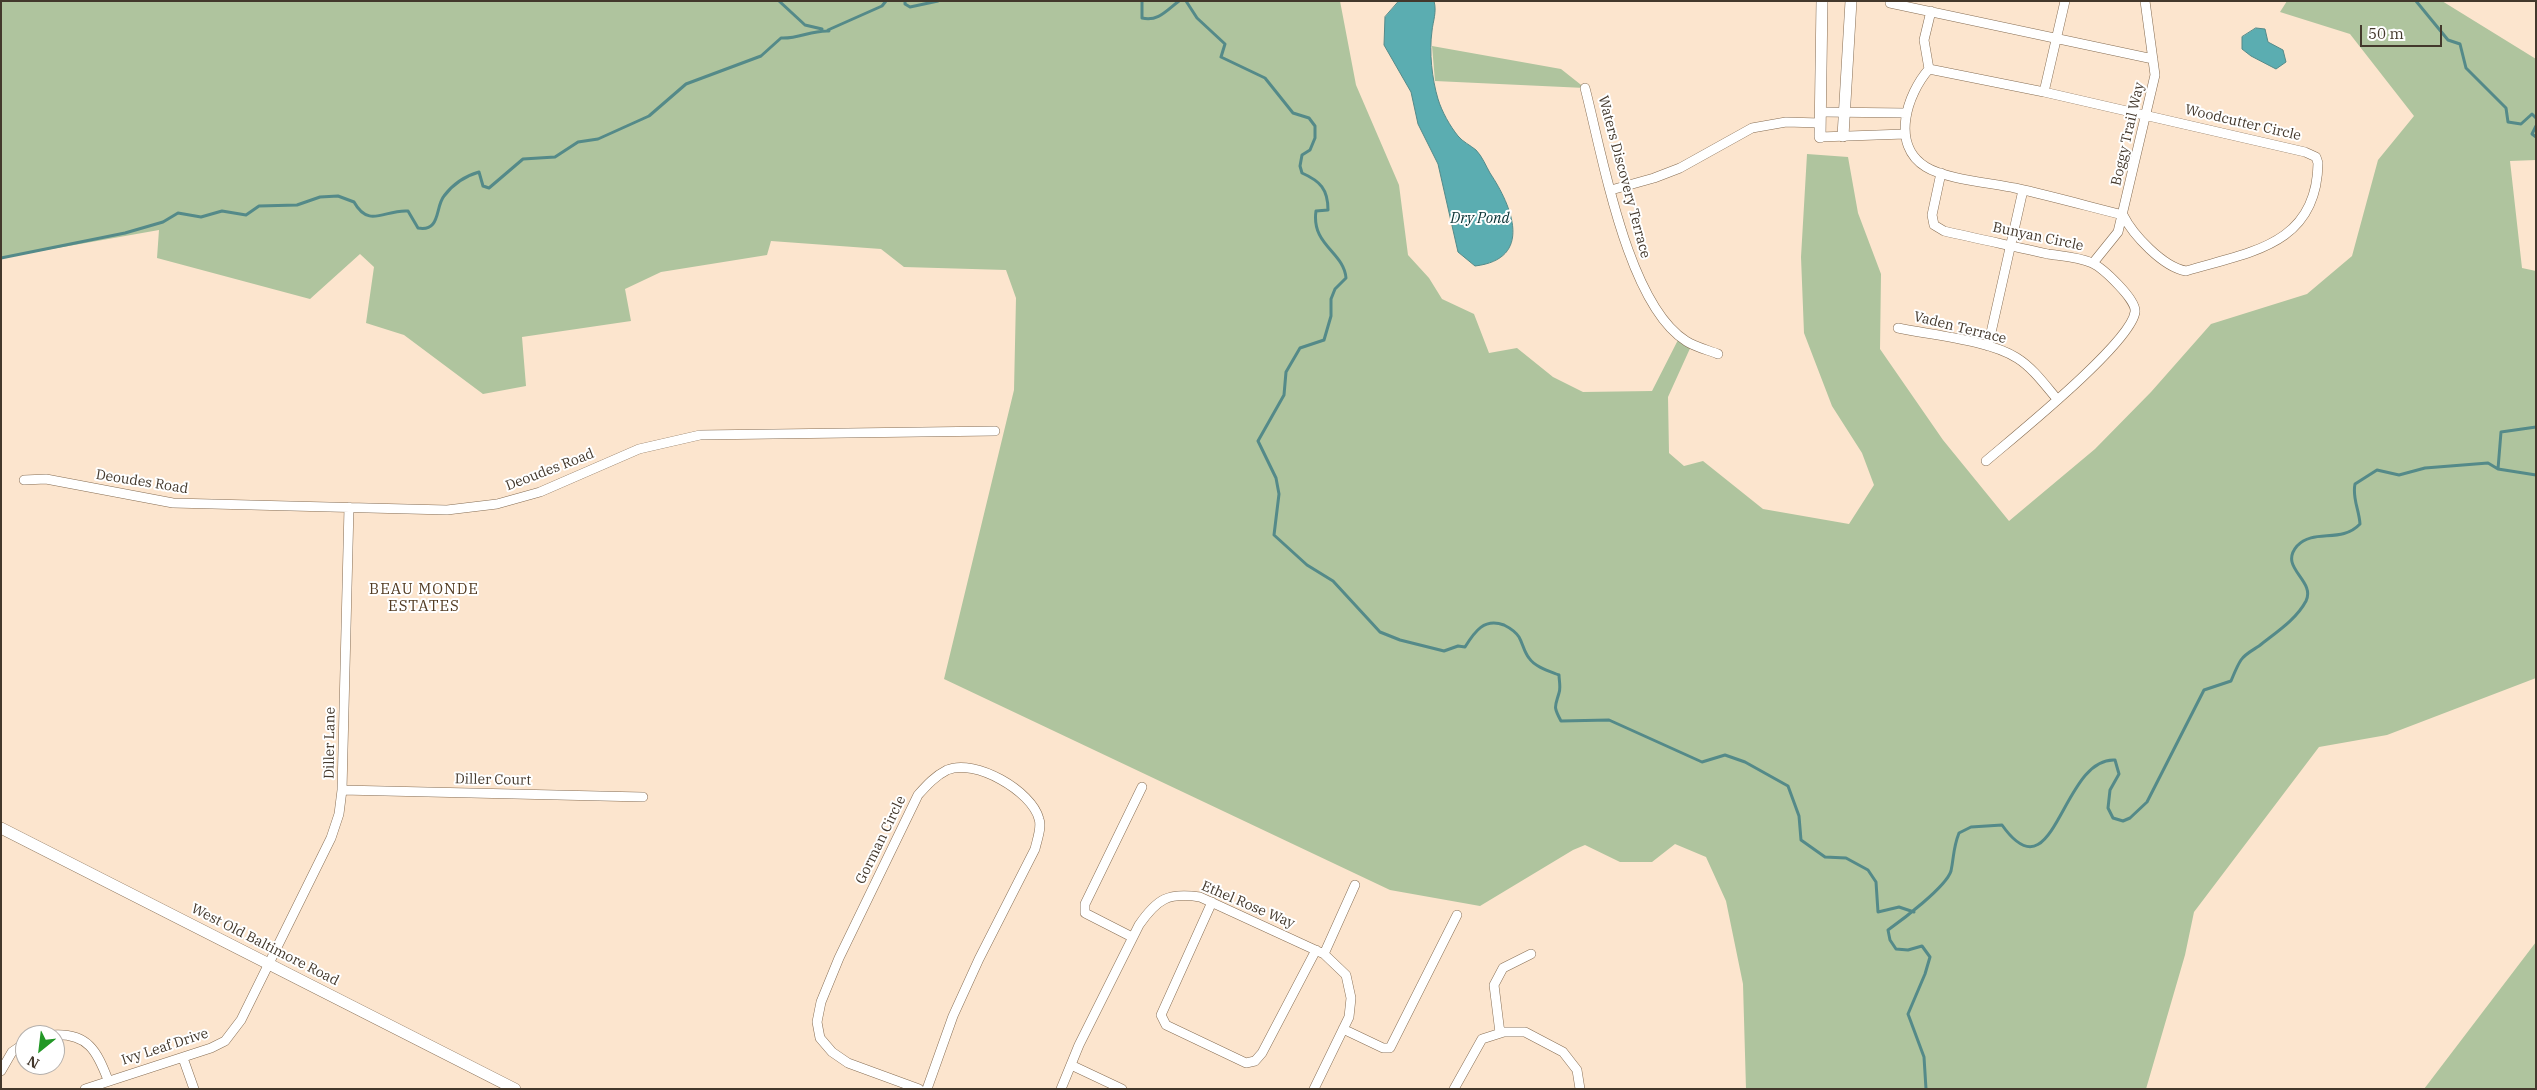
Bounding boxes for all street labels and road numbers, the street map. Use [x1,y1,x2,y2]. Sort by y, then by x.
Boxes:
street label: Boggy Trail Way [2108,81,2148,187]
street label: Waters Discovery Terrace [1594,94,1654,260]
street label: Woodcutter Circle [2183,101,2303,145]
street label: Bunyan Circle [1991,219,2085,255]
street label: Vaden Terrace [1912,308,2008,348]
street label: Deoudes Road [503,445,597,495]
street label: Deoudes Road [95,466,189,498]
street label: Diller Lane [321,707,339,779]
street label: Diller Court [455,771,531,789]
street label: Gorman Circle [852,793,910,887]
street label: Ethel Rose Way [1199,878,1297,932]
street label: West Old Baltimore Road [188,900,342,990]
street label: Ivy Leaf Drive [119,1025,211,1069]

